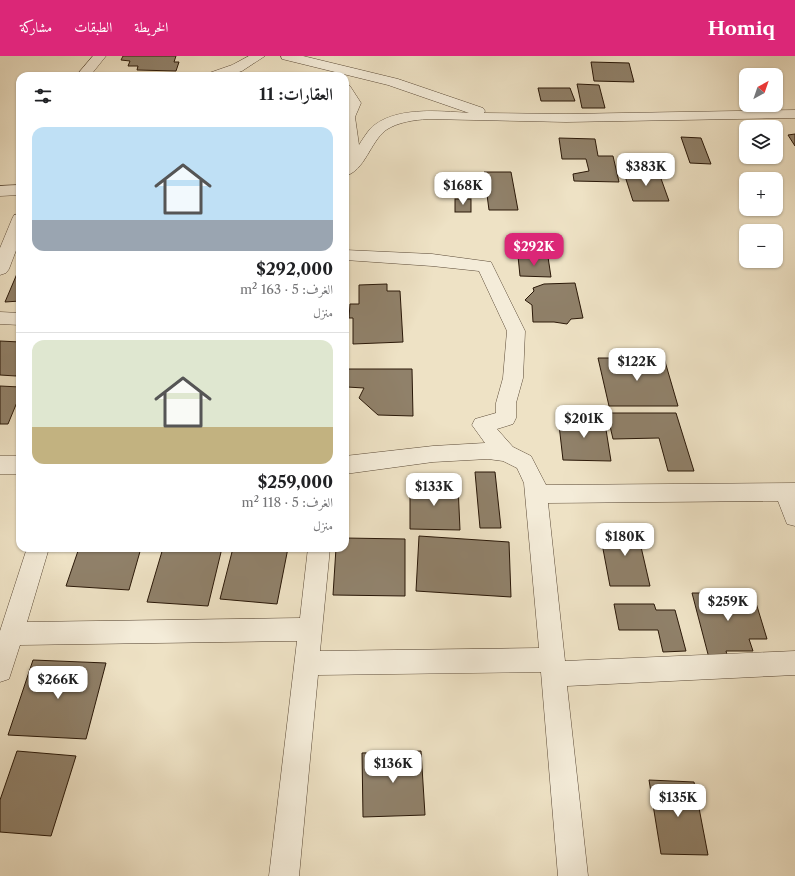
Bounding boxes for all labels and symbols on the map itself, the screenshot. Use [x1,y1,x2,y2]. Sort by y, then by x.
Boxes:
north arrow [739,68,783,112]
pin: $383K [618,153,674,187]
pin: $168K [435,172,491,206]
pin: $292K [506,233,562,267]
pin: $122K [609,348,665,382]
pin: $201K [556,405,612,439]
pin: $133K [406,473,462,507]
pin: $180K [597,523,653,557]
pin: $259K [700,588,756,622]
pin: $266K [30,666,86,700]
pin: $136K [365,750,421,784]
pin: $135K [650,784,706,818]

